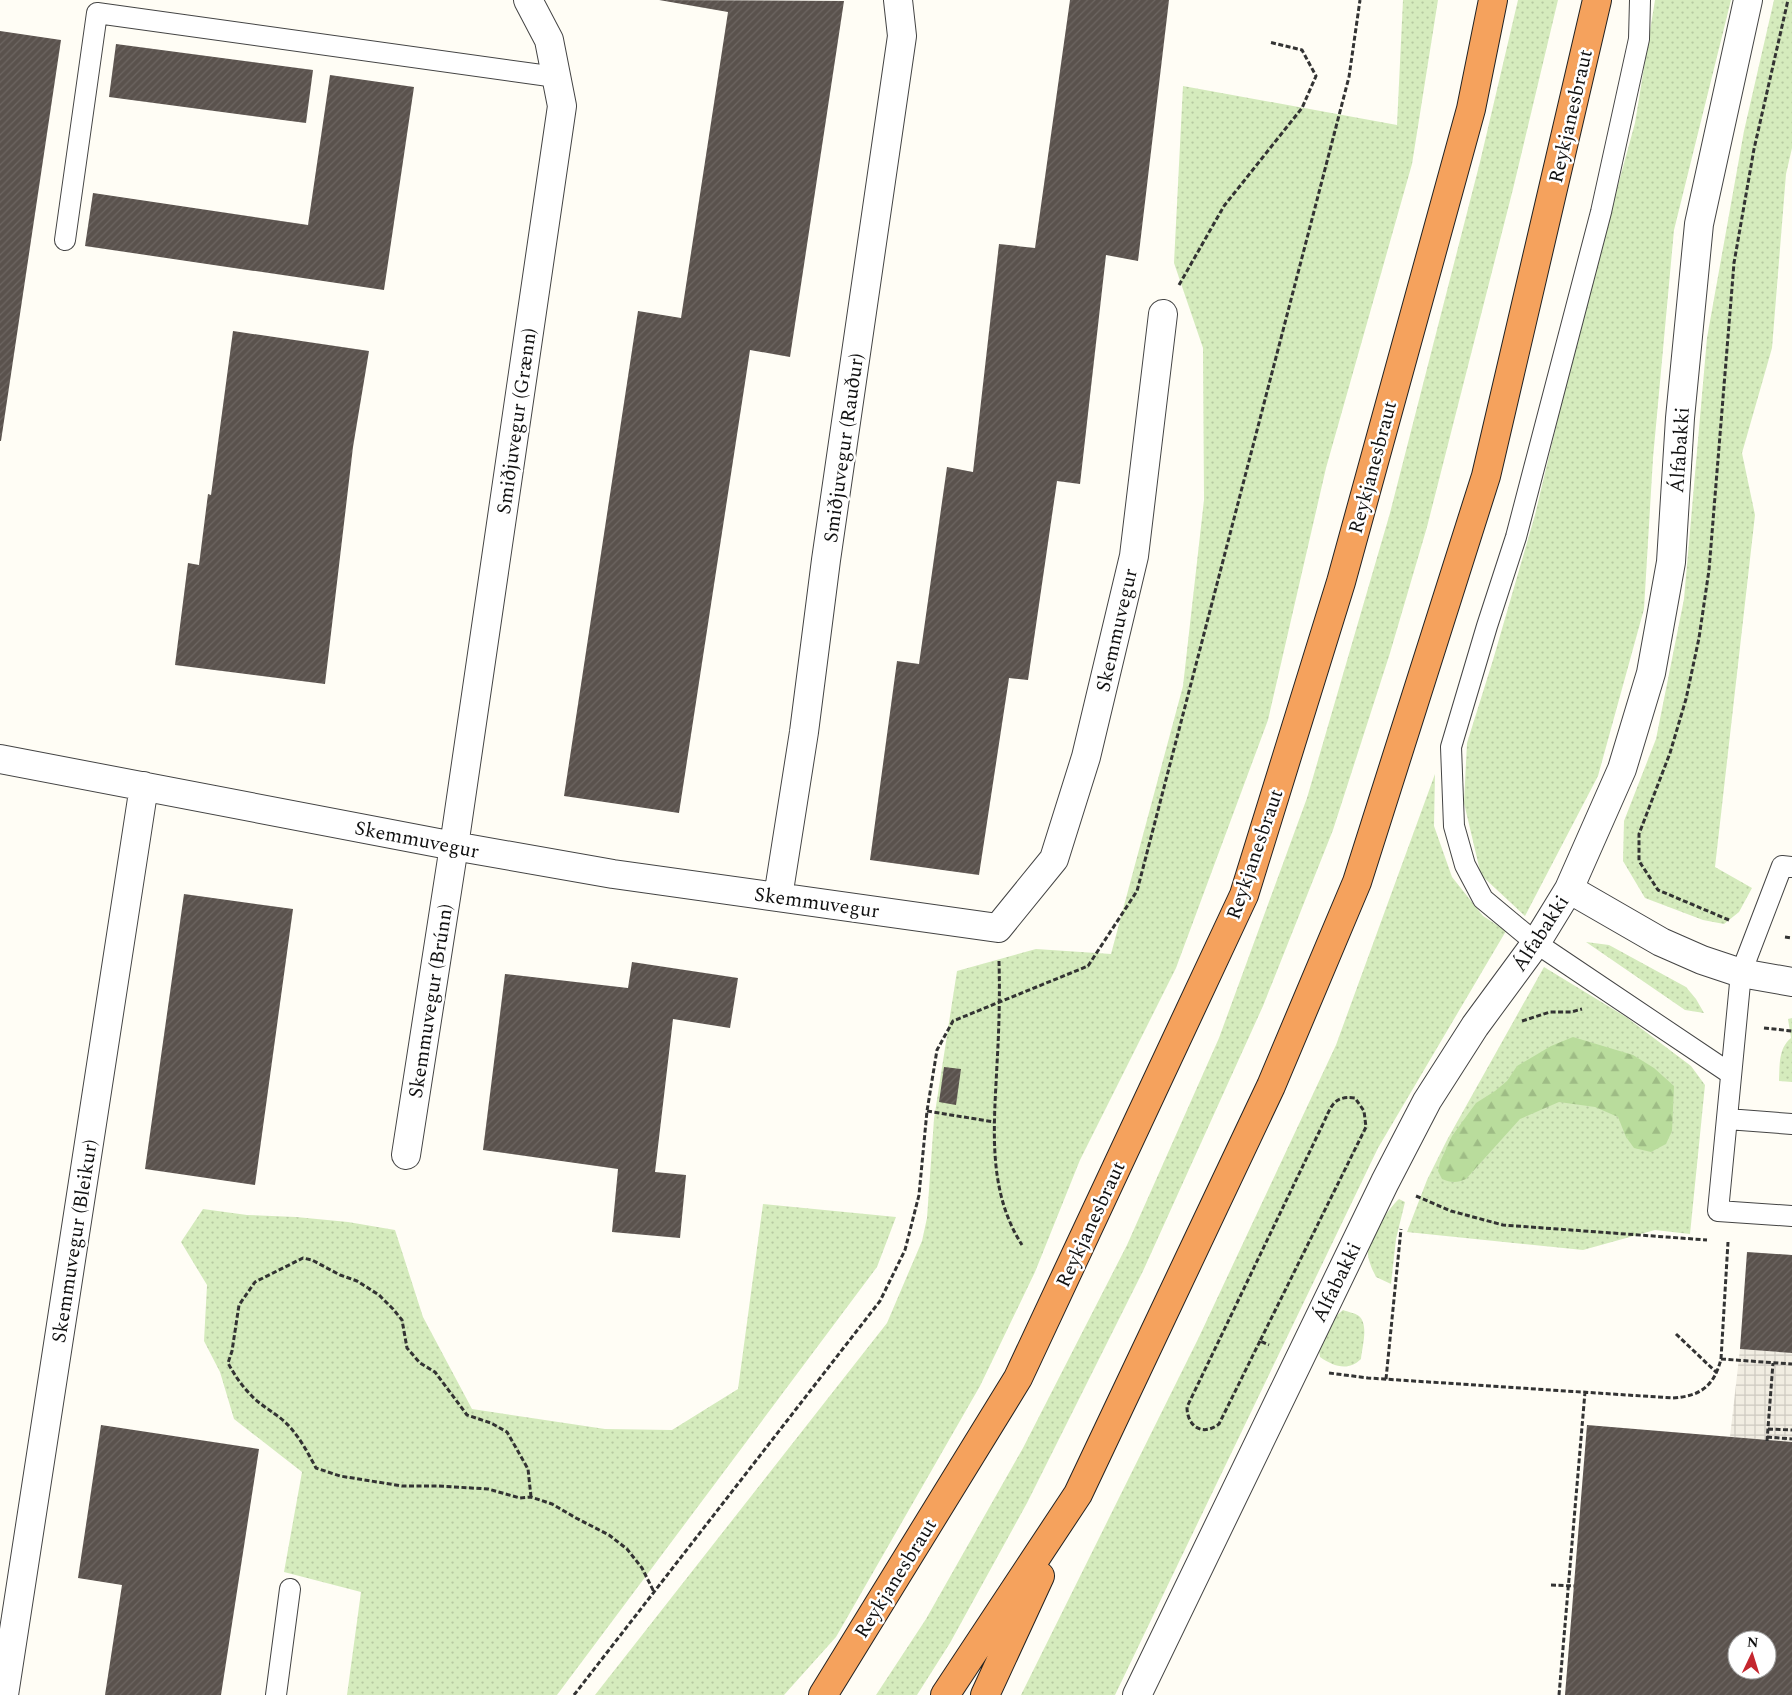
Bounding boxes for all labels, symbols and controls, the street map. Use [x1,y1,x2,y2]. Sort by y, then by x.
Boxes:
street label: Reykjanesbraut [1541,46,1601,186]
street label: Smiðjuvegur (Grænn) [489,326,545,516]
street label: Smiðjuvegur (Rauður) [816,351,872,545]
street label: Reykjanesbraut [1341,397,1405,537]
street label: Álfabakki [1662,406,1698,494]
street label: Skemmuvegur [1088,565,1146,695]
street label: Reykjanesbraut [1219,785,1291,924]
street label: Skemmuvegur [352,813,482,867]
street label: Skemmuvegur [752,879,881,927]
street label: Álfabakki [1505,889,1577,978]
street label: Skemmuvegur (Brúnn) [401,902,461,1101]
street label: Skemmuvegur (Bleikur) [44,1137,106,1345]
street label: Reykjanesbraut [1048,1156,1133,1293]
street label: Álfabakki [1305,1237,1369,1328]
street label: Reykjanesbraut [847,1513,945,1644]
north arrow [1727,1630,1777,1680]
text: N [1746,1632,1759,1653]

